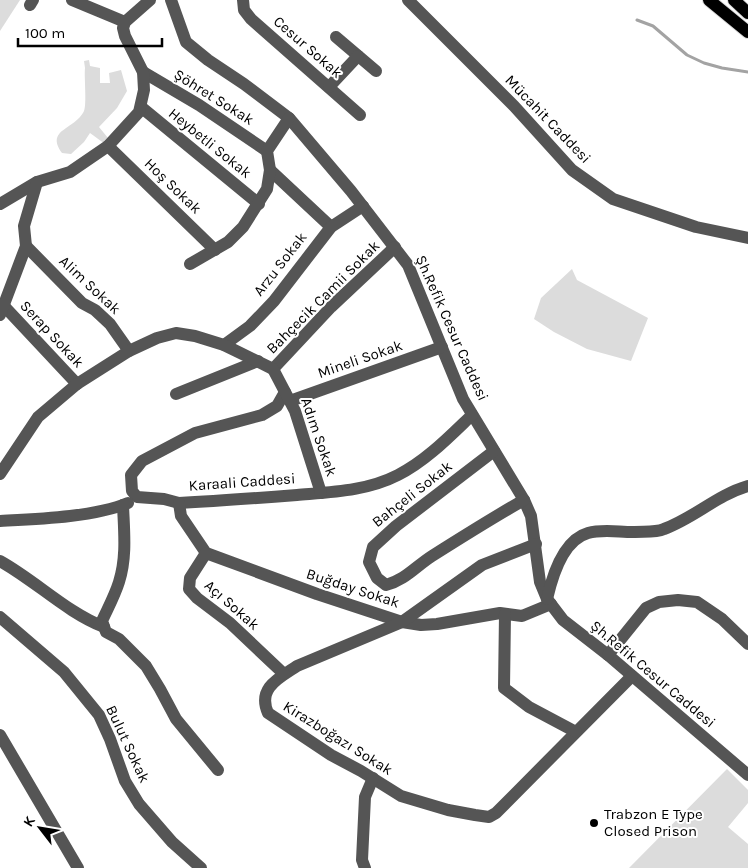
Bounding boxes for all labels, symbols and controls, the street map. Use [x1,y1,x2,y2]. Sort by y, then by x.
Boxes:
street label: Cesur Sokak [270,12,346,82]
scale bar [18,15,161,47]
text: 100 m [25,24,65,42]
street label: Şöhret Sokak [171,65,257,129]
street label: Mücahit Caddesi [501,71,595,167]
street label: Heybetli Sokak [165,104,255,182]
street label: Hoş Sokak [141,154,205,218]
street label: Arzu Sokak [249,228,311,300]
street label: Bahçecik Camii Sokak [263,237,383,357]
street label: Alim Sokak [56,252,124,318]
street label: Şh.Refik Cesur Caddesi [412,252,492,404]
street label: Serap Sokak [16,297,88,371]
street label: Mineli Sokak [315,336,405,382]
street label: Adım Sokak [297,395,341,479]
street label: Bahçeli Sokak [368,457,456,531]
street label: Karaali Caddesi [188,469,296,495]
street label: Buğday Sokak [304,564,402,612]
street label: Açı Sokak [201,576,263,634]
street label: Şh.Refik Cesur Caddesi [587,617,719,731]
street label: Kirazboğazı Sokak [280,697,396,779]
street label: Bulut Sokak [102,702,154,786]
north arrow [15,803,65,853]
place label: Trabzon E Type Closed Prison [604,805,703,840]
text: K [20,813,39,830]
marker: Trabzon E Type Closed Prison [588,817,600,829]

